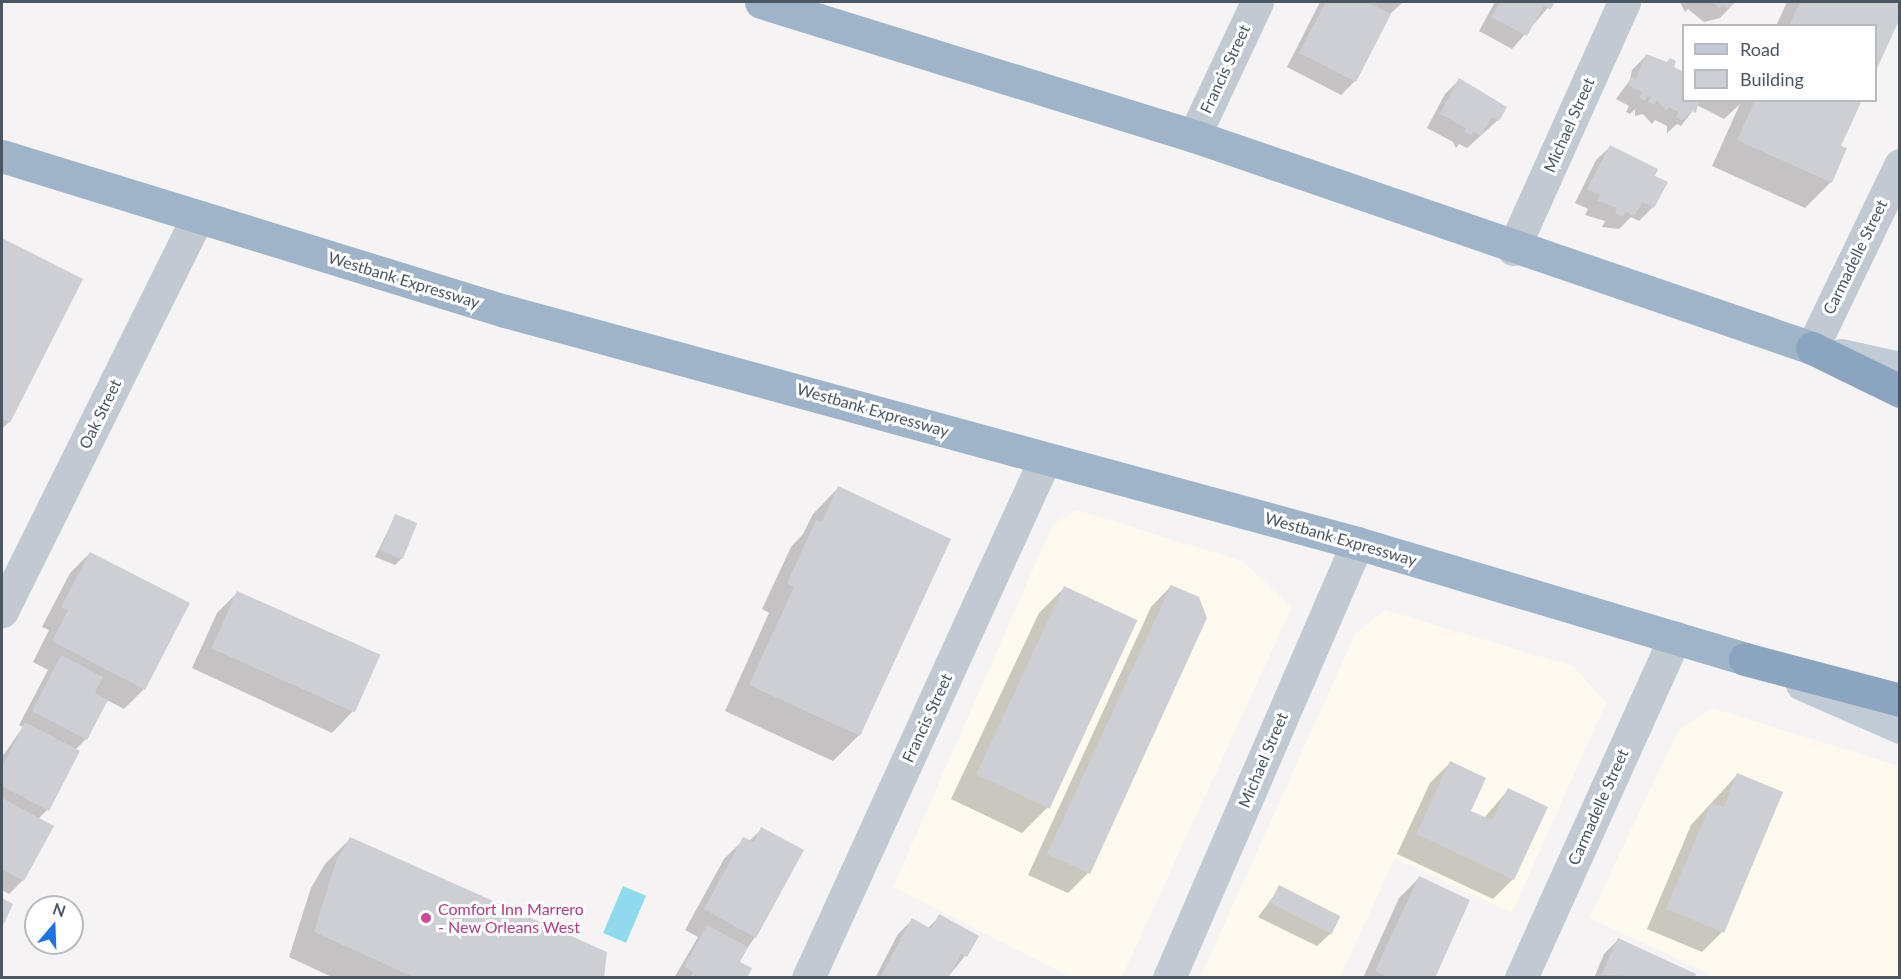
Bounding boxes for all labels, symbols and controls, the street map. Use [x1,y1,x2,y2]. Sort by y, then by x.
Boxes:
street label: Francis Street [1196,22,1254,116]
legend [1682,24,1877,102]
text: Road [1740,38,1780,60]
text: Building [1740,68,1804,90]
street label: Michael Street [1540,75,1598,175]
street label: Carmadelle Street [1819,197,1891,317]
street label: Westbank Expressway [326,248,482,312]
street label: Oak Street [75,376,125,452]
street label: Westbank Expressway [795,379,951,441]
street label: Westbank Expressway [1263,508,1419,570]
street label: Francis Street [898,671,956,765]
street label: Michael Street [1234,710,1292,810]
street label: Carmadelle Street [1564,746,1632,868]
north arrow [24,895,84,955]
text: N [50,898,68,920]
place label: Comfort Inn Marrero - New Orleans West [438,899,584,937]
marker: Comfort Inn Marrero - New Orleans West [419,911,433,925]

